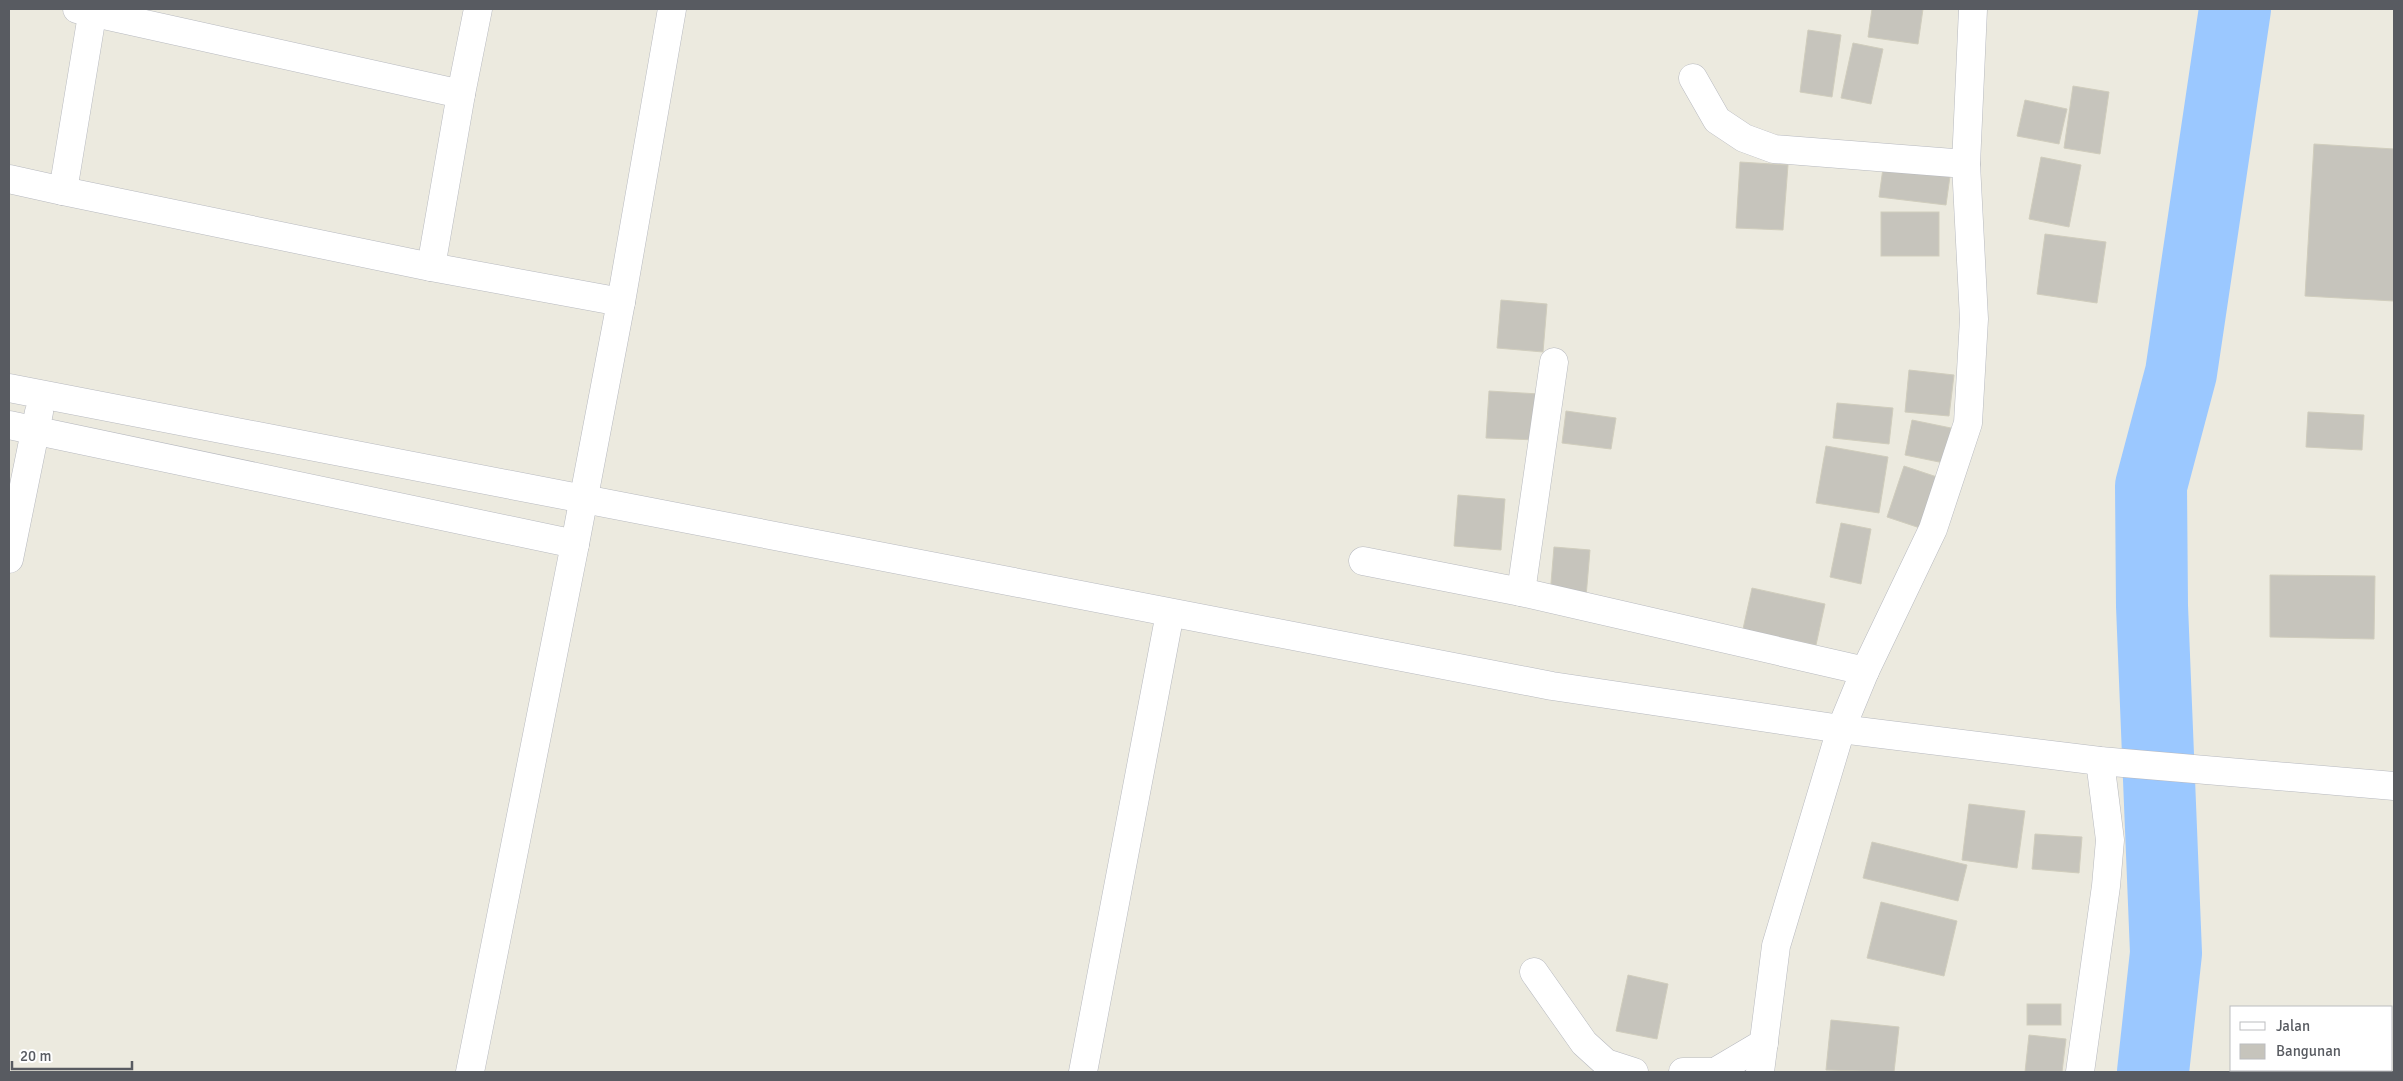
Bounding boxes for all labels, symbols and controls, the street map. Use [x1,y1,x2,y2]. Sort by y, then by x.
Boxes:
legend [2230,1006,2393,1071]
text: Jalan [2276,1017,2310,1035]
scale bar [12,1038,132,1070]
text: Bangunan [2276,1042,2341,1060]
text: 20 m [20,1047,51,1065]

